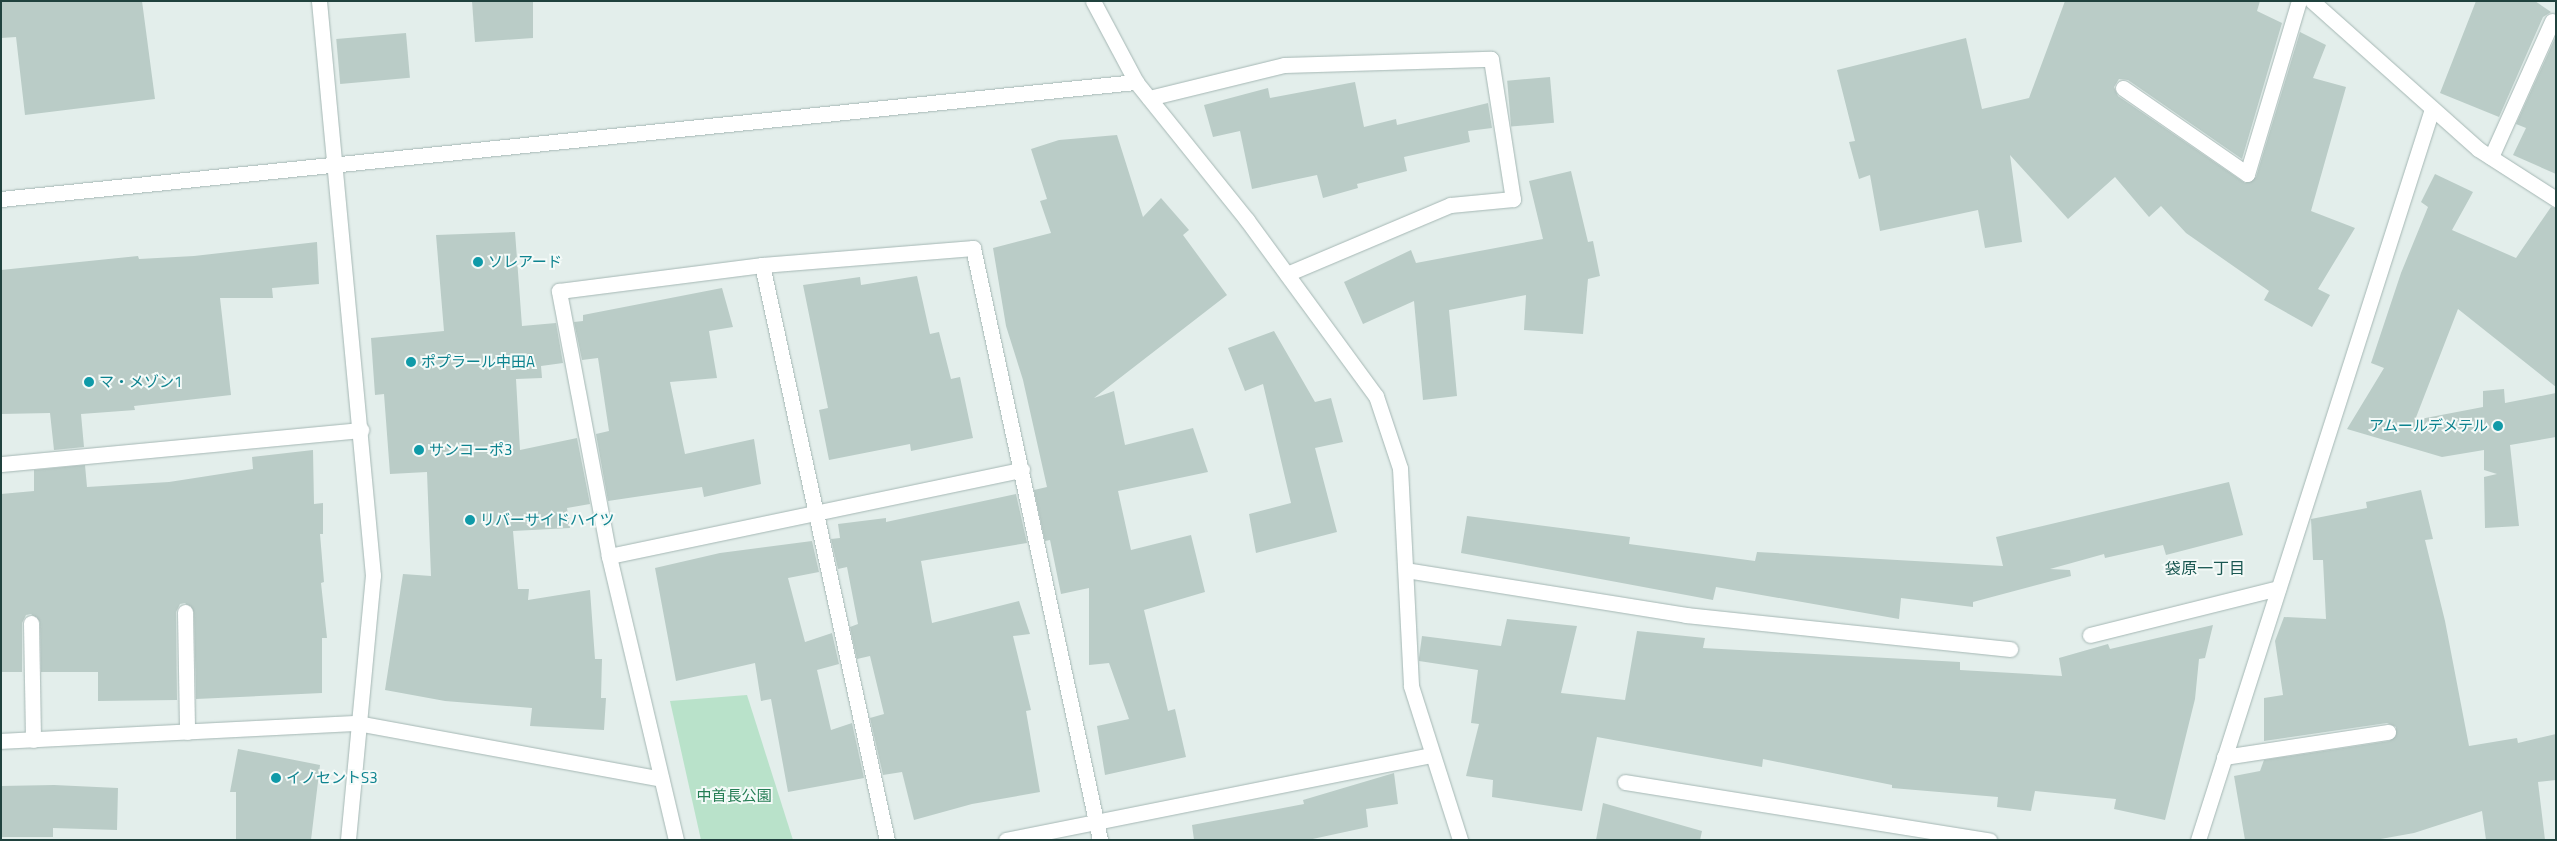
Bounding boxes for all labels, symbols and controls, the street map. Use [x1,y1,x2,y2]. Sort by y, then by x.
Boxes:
place label: ソレアード [488,253,562,271]
marker: ソレアード [472,256,484,268]
place label: ポプラール中田A [421,353,535,371]
marker: ポプラール中田A [405,356,417,368]
place label: マ・メゾン1 [99,373,182,391]
marker: マ・メゾン1 [83,376,95,388]
place label: アムールデメテル [2368,417,2488,435]
marker: アムールデメテル [2492,420,2504,432]
place label: サンコーポ3 [429,441,512,459]
marker: サンコーポ3 [413,444,425,456]
place label: リバーサイドハイツ [480,511,615,529]
marker: リバーサイドハイツ [464,514,476,526]
district label: 袋原一丁目 [2165,558,2245,578]
place label: イノセントS3 [286,769,378,787]
marker: イノセントS3 [270,772,282,784]
park label: 中首長公園 [697,787,771,805]

